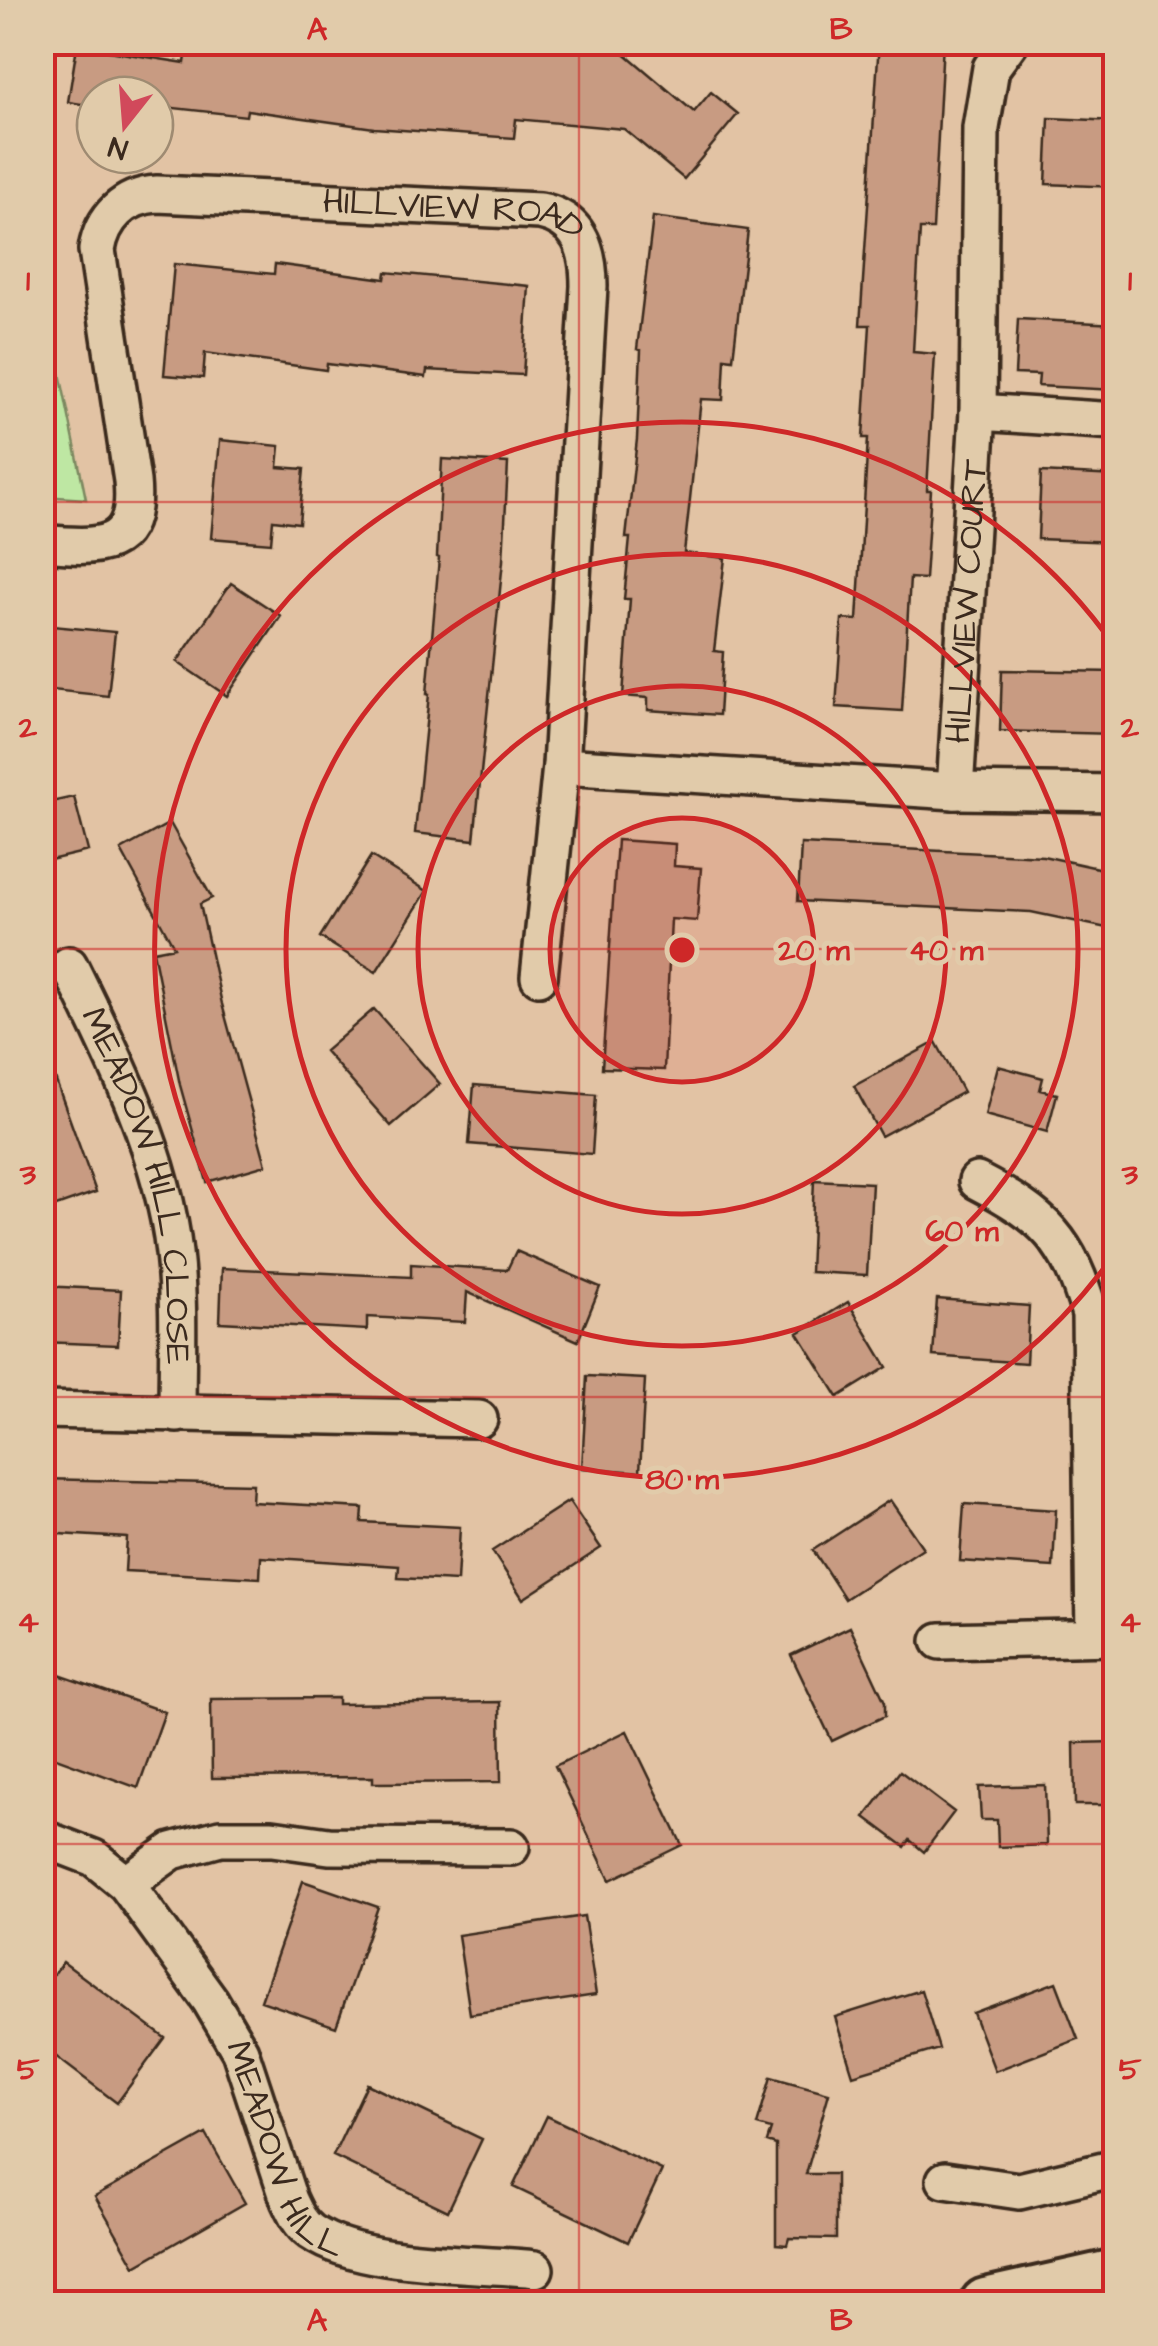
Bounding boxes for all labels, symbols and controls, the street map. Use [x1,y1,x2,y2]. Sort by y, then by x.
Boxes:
text: A [307,7,328,52]
text: B [830,7,853,52]
north arrow [75,75,175,175]
text: N [104,126,132,169]
street label: HILLVIEW ROAD [322,177,596,252]
text: 1 [26,258,30,303]
text: 1 [1128,258,1132,303]
street label: HILLVIEW COURT [933,458,1000,745]
text: 2 [18,705,38,750]
text: 2 [1120,705,1140,750]
text: 20 m [777,930,850,972]
text: 40 m [909,930,984,972]
centre of rings [664,932,700,968]
street label: MEADOW HILL CLOSE [69,999,202,1365]
text: 3 [19,1152,37,1197]
text: 3 [1121,1152,1139,1197]
text: 60 m [925,1211,999,1253]
text: 80 m [645,1459,720,1501]
text: 4 [17,1600,39,1645]
text: 4 [1119,1600,1141,1645]
street label: MEADOW HILL [214,2034,351,2270]
text: 5 [17,2047,40,2092]
text: 5 [1119,2047,1142,2092]
text: A [307,2298,328,2343]
text: B [830,2298,853,2343]

